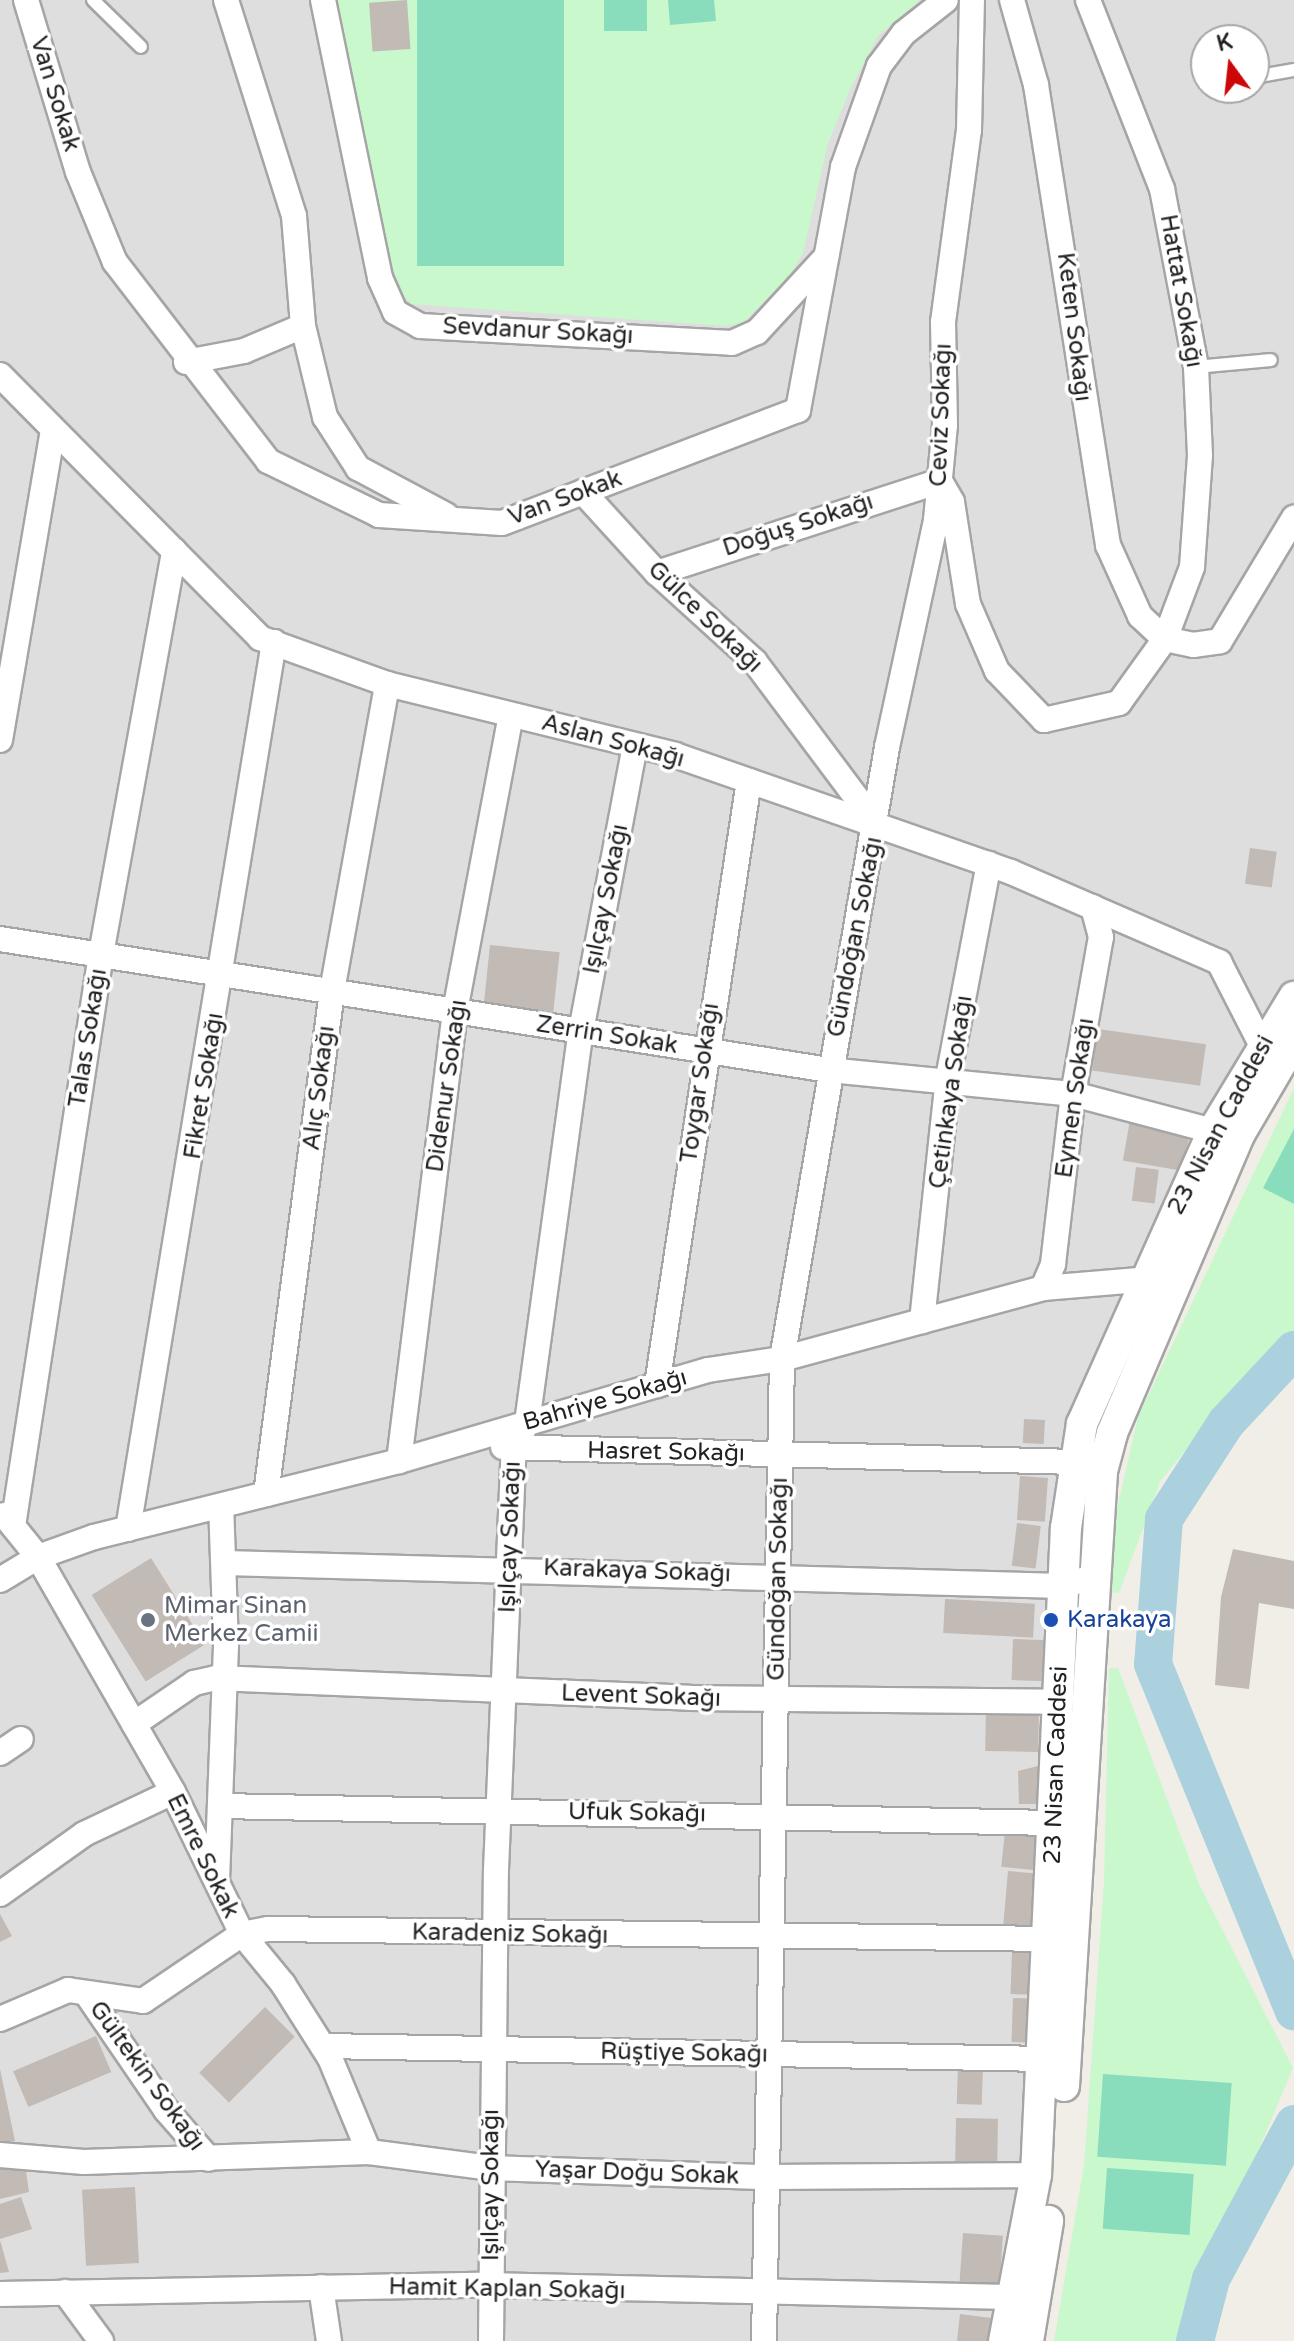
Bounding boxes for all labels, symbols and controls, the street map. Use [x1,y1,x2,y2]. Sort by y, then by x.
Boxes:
north arrow [1190,24,1270,104]
text: K [1214,28,1235,57]
street label: Van Sokak [24,33,86,155]
street label: Hattat Sokağı [1153,212,1209,370]
street label: Keten Sokağı [1051,251,1097,403]
street label: Sevdanur Sokağı [442,312,634,350]
street label: Ceviz Sokağı [924,343,958,487]
street label: Van Sokak [504,464,626,532]
street label: Doğuş Sokağı [719,487,877,563]
street label: Gülce Sokağı [642,555,768,679]
street label: Aslan Sokağı [538,708,688,774]
street label: Işılçay Sokağı [577,822,635,976]
street label: Gündoğan Sokağı [821,834,889,1040]
street label: Talas Sokağı [63,966,113,1110]
street label: Çetinkaya Sokağı [923,993,979,1191]
street label: Didenur Sokağı [421,998,473,1174]
street label: Toygar Sokağı [675,1001,725,1165]
street label: Zerrin Sokak [534,1010,680,1060]
street label: Fikret Sokağı [178,1011,230,1161]
street label: Eymen Sokağı [1050,1016,1100,1180]
street label: Alıç Sokağı [297,1024,341,1152]
street label: 23 Nisan Caddesi [1162,1030,1280,1220]
street label: Bahriye Sokağı [520,1363,690,1437]
street label: Hasret Sokağı [587,1436,745,1468]
street label: Işılçay Sokağı [493,1461,527,1613]
street label: Gündoğan Sokağı [762,1477,794,1681]
street label: Karakaya Sokağı [543,1553,731,1589]
place label: Mimar Sinan Merkez Camii [164,1592,318,1648]
place label: Karakaya [1067,1606,1172,1634]
marker: Mimar Sinan Merkez Camii [139,1611,157,1629]
marker: Karakaya [1042,1611,1060,1629]
street label: 23 Nisan Caddesi [1038,1665,1074,1865]
street label: Levent Sokağı [561,1679,721,1713]
street label: Emre Sokak [161,1789,245,1923]
street label: Ufuk Sokağı [568,1797,706,1829]
street label: Karadeniz Sokağı [411,1918,609,1950]
street label: Gültekin Sokağı [83,1996,211,2156]
street label: Rüştiye Sokağı [600,2037,768,2069]
street label: Işılçay Sokağı [477,2109,505,2261]
street label: Yaşar Doğu Sokak [534,2155,740,2191]
street label: Hamit Kaplan Sokağı [388,2273,626,2305]

